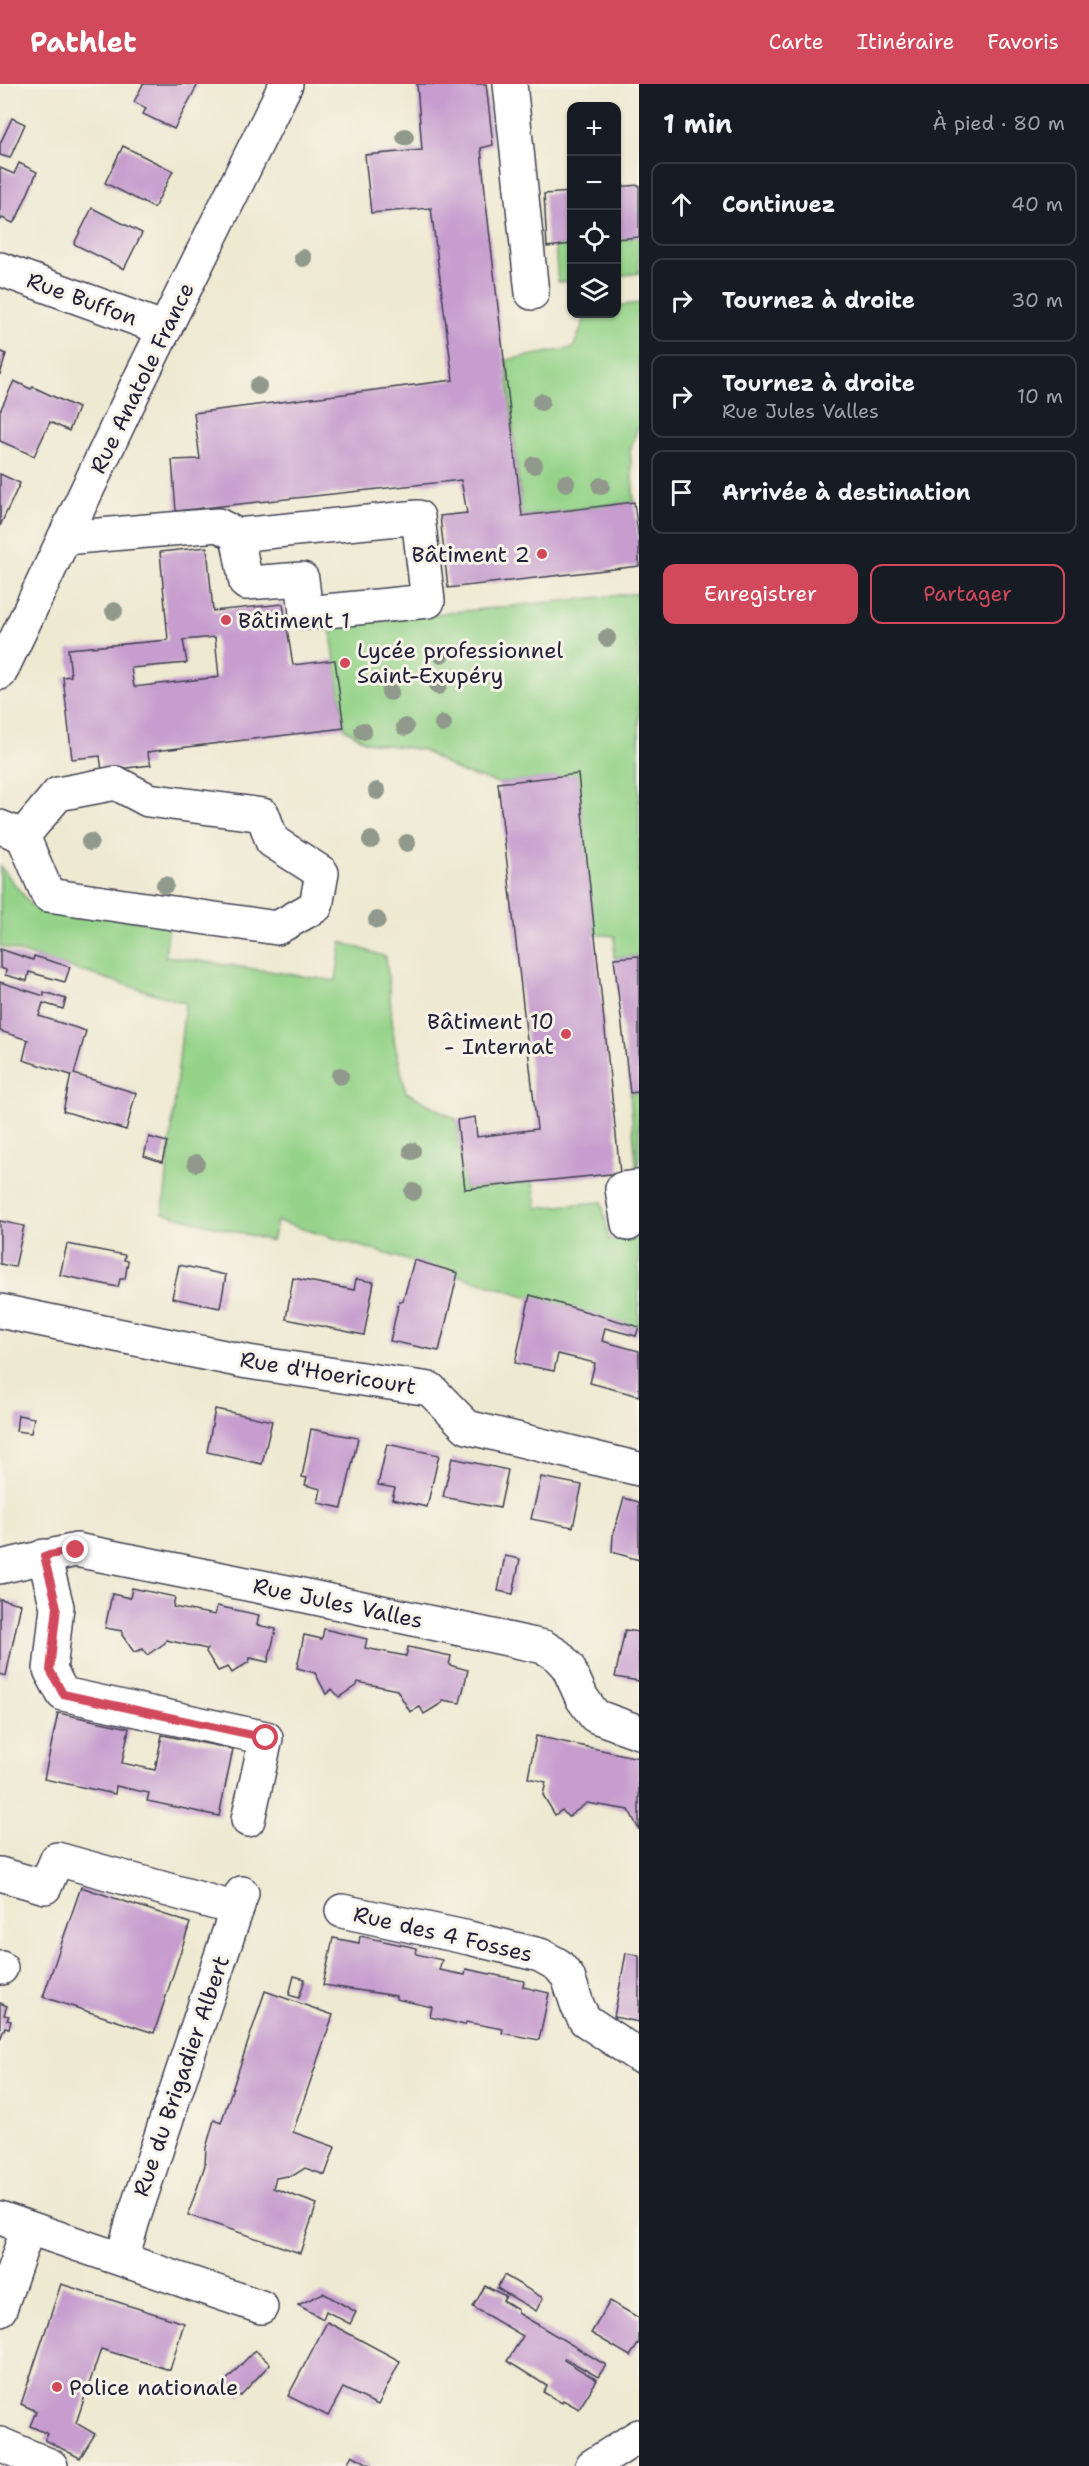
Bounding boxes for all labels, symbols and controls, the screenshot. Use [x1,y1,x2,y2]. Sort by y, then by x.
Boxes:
text: Pathlet [30,23,137,61]
text: Carte [769,28,824,56]
text: Itinéraire [857,28,954,56]
text: Favoris [987,28,1059,56]
map controls [567,102,621,318]
button: + [567,102,621,156]
text: 1 min [663,106,732,141]
text: À pied · 80 m [933,110,1065,136]
button: − [567,156,621,210]
icon: ahead [665,188,698,221]
text: Continuez [722,190,835,219]
text: 40 m [1011,191,1063,217]
button: locate [567,210,621,264]
button: layers [567,264,621,318]
street label: Rue Buffon [23,266,141,332]
street label: Rue Anatole France [83,278,201,478]
icon: right [665,284,698,317]
text: Tournez à droite [722,286,915,315]
text: 30 m [1011,287,1063,313]
text: Tournez à droite [722,369,915,398]
icon: right [665,380,698,413]
text: 10 m [1017,383,1063,409]
text: Rue Jules Valles [722,398,879,424]
icon: arrive [665,476,698,509]
text: Arrivée à destination [722,478,970,507]
place label: Bâtiment 2 [412,540,530,569]
marker: Bâtiment 2 [535,547,549,561]
button: Enregistrer [663,564,858,624]
button: Partager [870,564,1065,624]
place label: Bâtiment 1 [238,606,350,635]
marker: Bâtiment 1 [219,613,233,627]
place label: Lycée professionnel Saint-Exupéry [357,636,564,690]
marker: Lycée professionnel Saint-Exupéry [338,656,352,670]
place label: Bâtiment 10 - Internat [427,1007,554,1061]
marker: Bâtiment 10 - Internat [559,1027,573,1041]
street label: Rue d'Hoericourt [238,1345,418,1401]
route end [62,1536,88,1562]
street label: Rue Jules Valles [251,1571,425,1635]
route start [252,1724,278,1750]
street label: Rue des 4 Fosses [351,1899,535,1969]
street label: Rue du Brigadier Albert [126,1952,236,2200]
place label: Police nationale [69,2373,238,2402]
marker: Police nationale [50,2380,64,2394]

